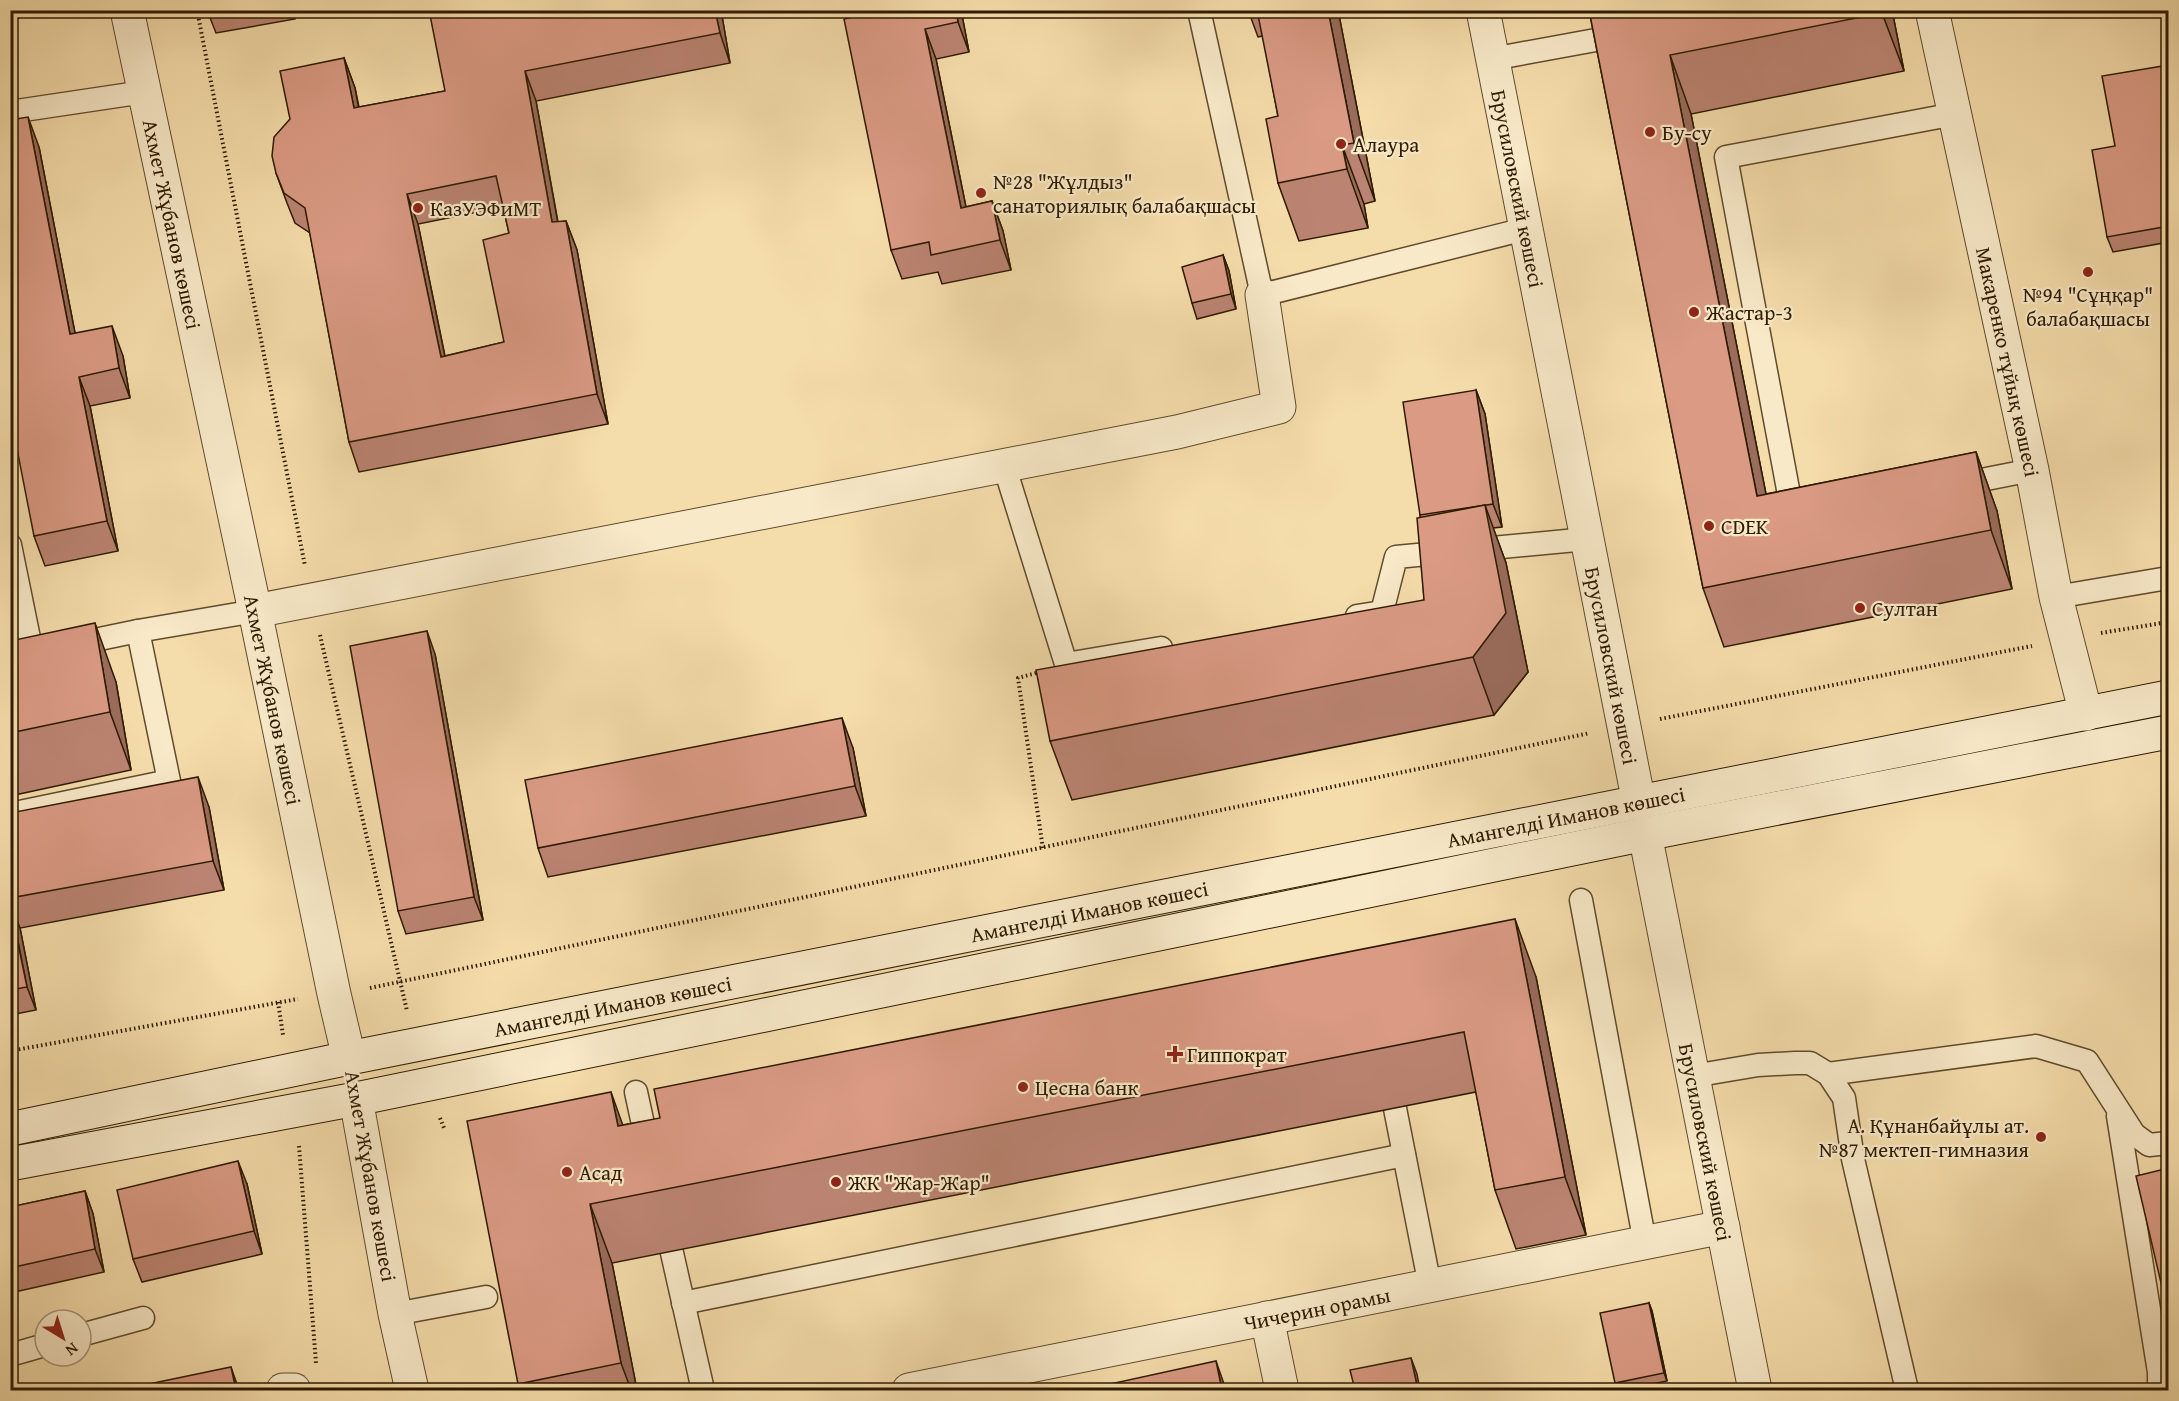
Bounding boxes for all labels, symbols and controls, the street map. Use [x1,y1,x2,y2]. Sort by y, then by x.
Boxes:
street label: Брусиловский көшесі [1484,87,1553,290]
street label: Ахмет Жұбанов көшесі [135,116,210,332]
place label: Бу-су [1662,117,1712,148]
marker: Бу-су [1643,125,1657,139]
place label: Алаура [1353,129,1419,160]
marker: Алаура [1334,137,1348,151]
place label: №28 "Жұлдыз" санаториялық балабақшасы [993,166,1256,221]
marker: №28 "Жұлдыз" санаториялық балабақшасы [974,186,988,200]
place label: КазУЭФиМТ [430,193,541,224]
marker: КазУЭФиМТ [411,201,425,215]
street label: Макаренко тұйық көшесі [1968,244,2048,479]
marker: №94 "Сұңқар" балабақшасы [2081,265,2095,279]
place label: №94 "Сұңқар" балабақшасы [2023,279,2153,334]
place label: Жастар-3 [1705,297,1793,328]
marker: Жастар-3 [1687,305,1701,319]
place label: CDEK [1721,511,1769,542]
marker: CDEK [1702,519,1716,533]
street label: Брусиловский көшесі [1577,564,1647,767]
street label: Ахмет Жұбанов көшесі [236,592,310,808]
place label: Султан [1872,593,1938,624]
marker: Султан [1853,601,1867,615]
street label: Амангелді Иманов көшесі [1444,778,1688,855]
street label: Амангелді Иманов көшесі [968,872,1211,950]
street label: Амангелді Иманов көшесі [491,967,734,1044]
place label: Гиппократ [1187,1039,1287,1070]
street label: Брусиловский көшесі [1671,1040,1741,1244]
marker: Гиппократ [1168,1047,1182,1061]
street label: Ахмет Жұбанов көшесі [337,1068,405,1284]
place label: Цесна банк [1035,1072,1138,1103]
marker: Цесна банк [1016,1080,1030,1094]
place label: А. Құнанбайұлы ат. №87 мектеп-гимназия [1819,1110,2029,1165]
marker: А. Құнанбайұлы ат. №87 мектеп-гимназия [2034,1130,2048,1144]
place label: Асад [579,1157,623,1188]
marker: Асад [560,1165,574,1179]
place label: ЖК "Жар-Жар" [847,1167,990,1198]
marker: ЖК "Жар-Жар" [829,1175,843,1189]
street label: Чичерин орамы [1241,1278,1393,1338]
north arrow [33,1308,93,1368]
text: N [60,1337,84,1363]

